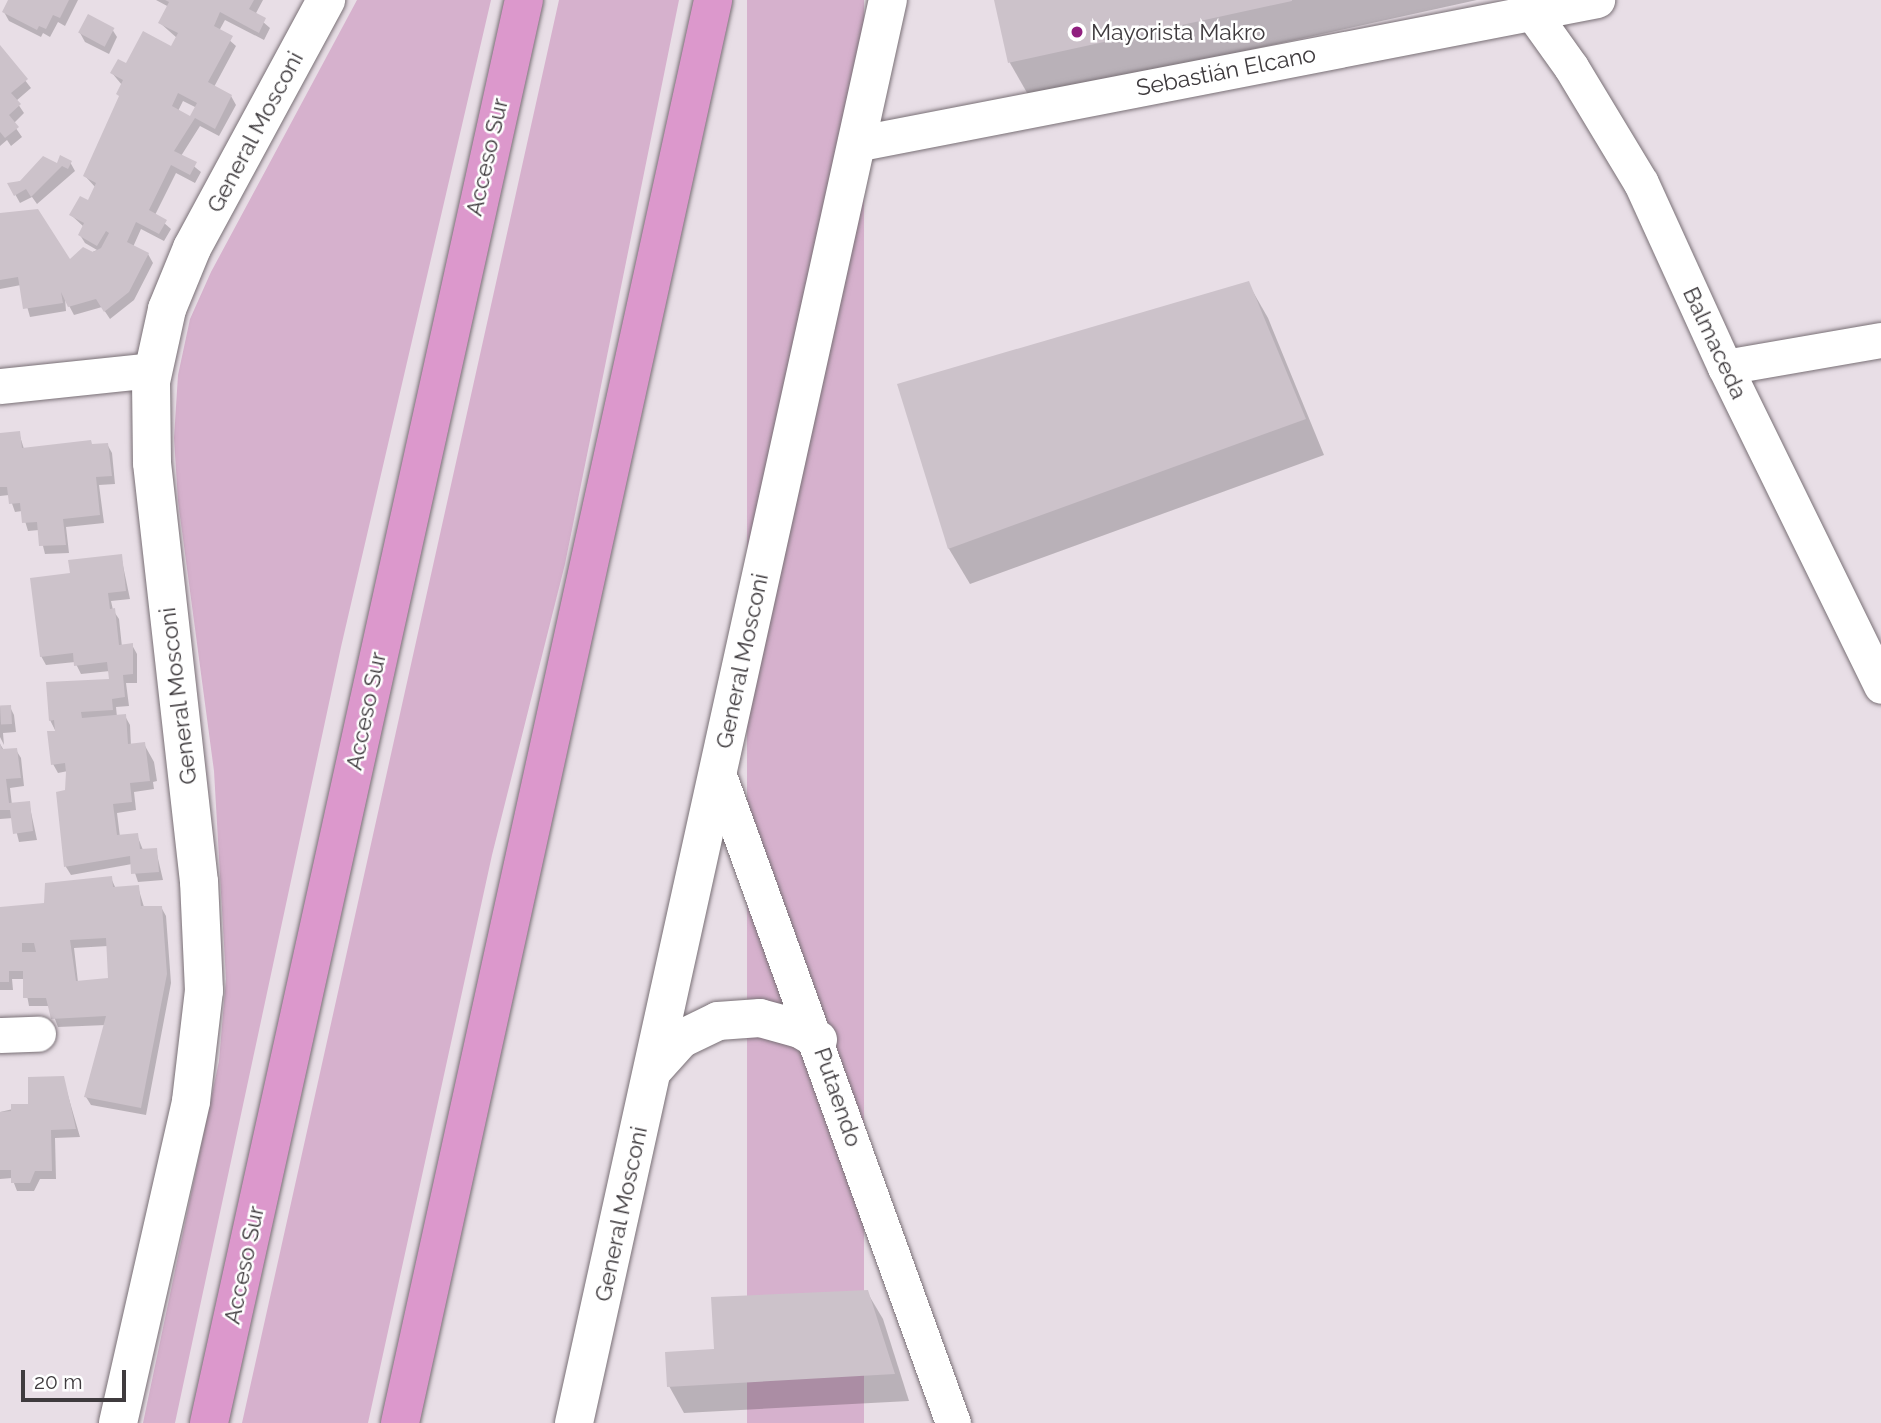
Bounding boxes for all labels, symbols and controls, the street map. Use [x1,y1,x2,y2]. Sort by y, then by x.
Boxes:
place label: Mayorista Makro [1091,18,1265,46]
marker: Mayorista Makro [1069,24,1085,40]
street label: Sebastián Elcano [1134,40,1318,102]
street label: General Mosconi [201,47,309,217]
street label: Acceso Sur [460,95,514,219]
street label: Balmaceda [1677,283,1753,403]
street label: General Mosconi [710,571,774,751]
street label: General Mosconi [153,606,203,786]
street label: Acceso Sur [340,649,392,773]
street label: Putaendo [808,1044,868,1150]
street label: General Mosconi [589,1124,653,1304]
street label: Acceso Sur [218,1203,270,1327]
scale bar [24,1356,130,1400]
text: 20 m [34,1369,82,1394]

